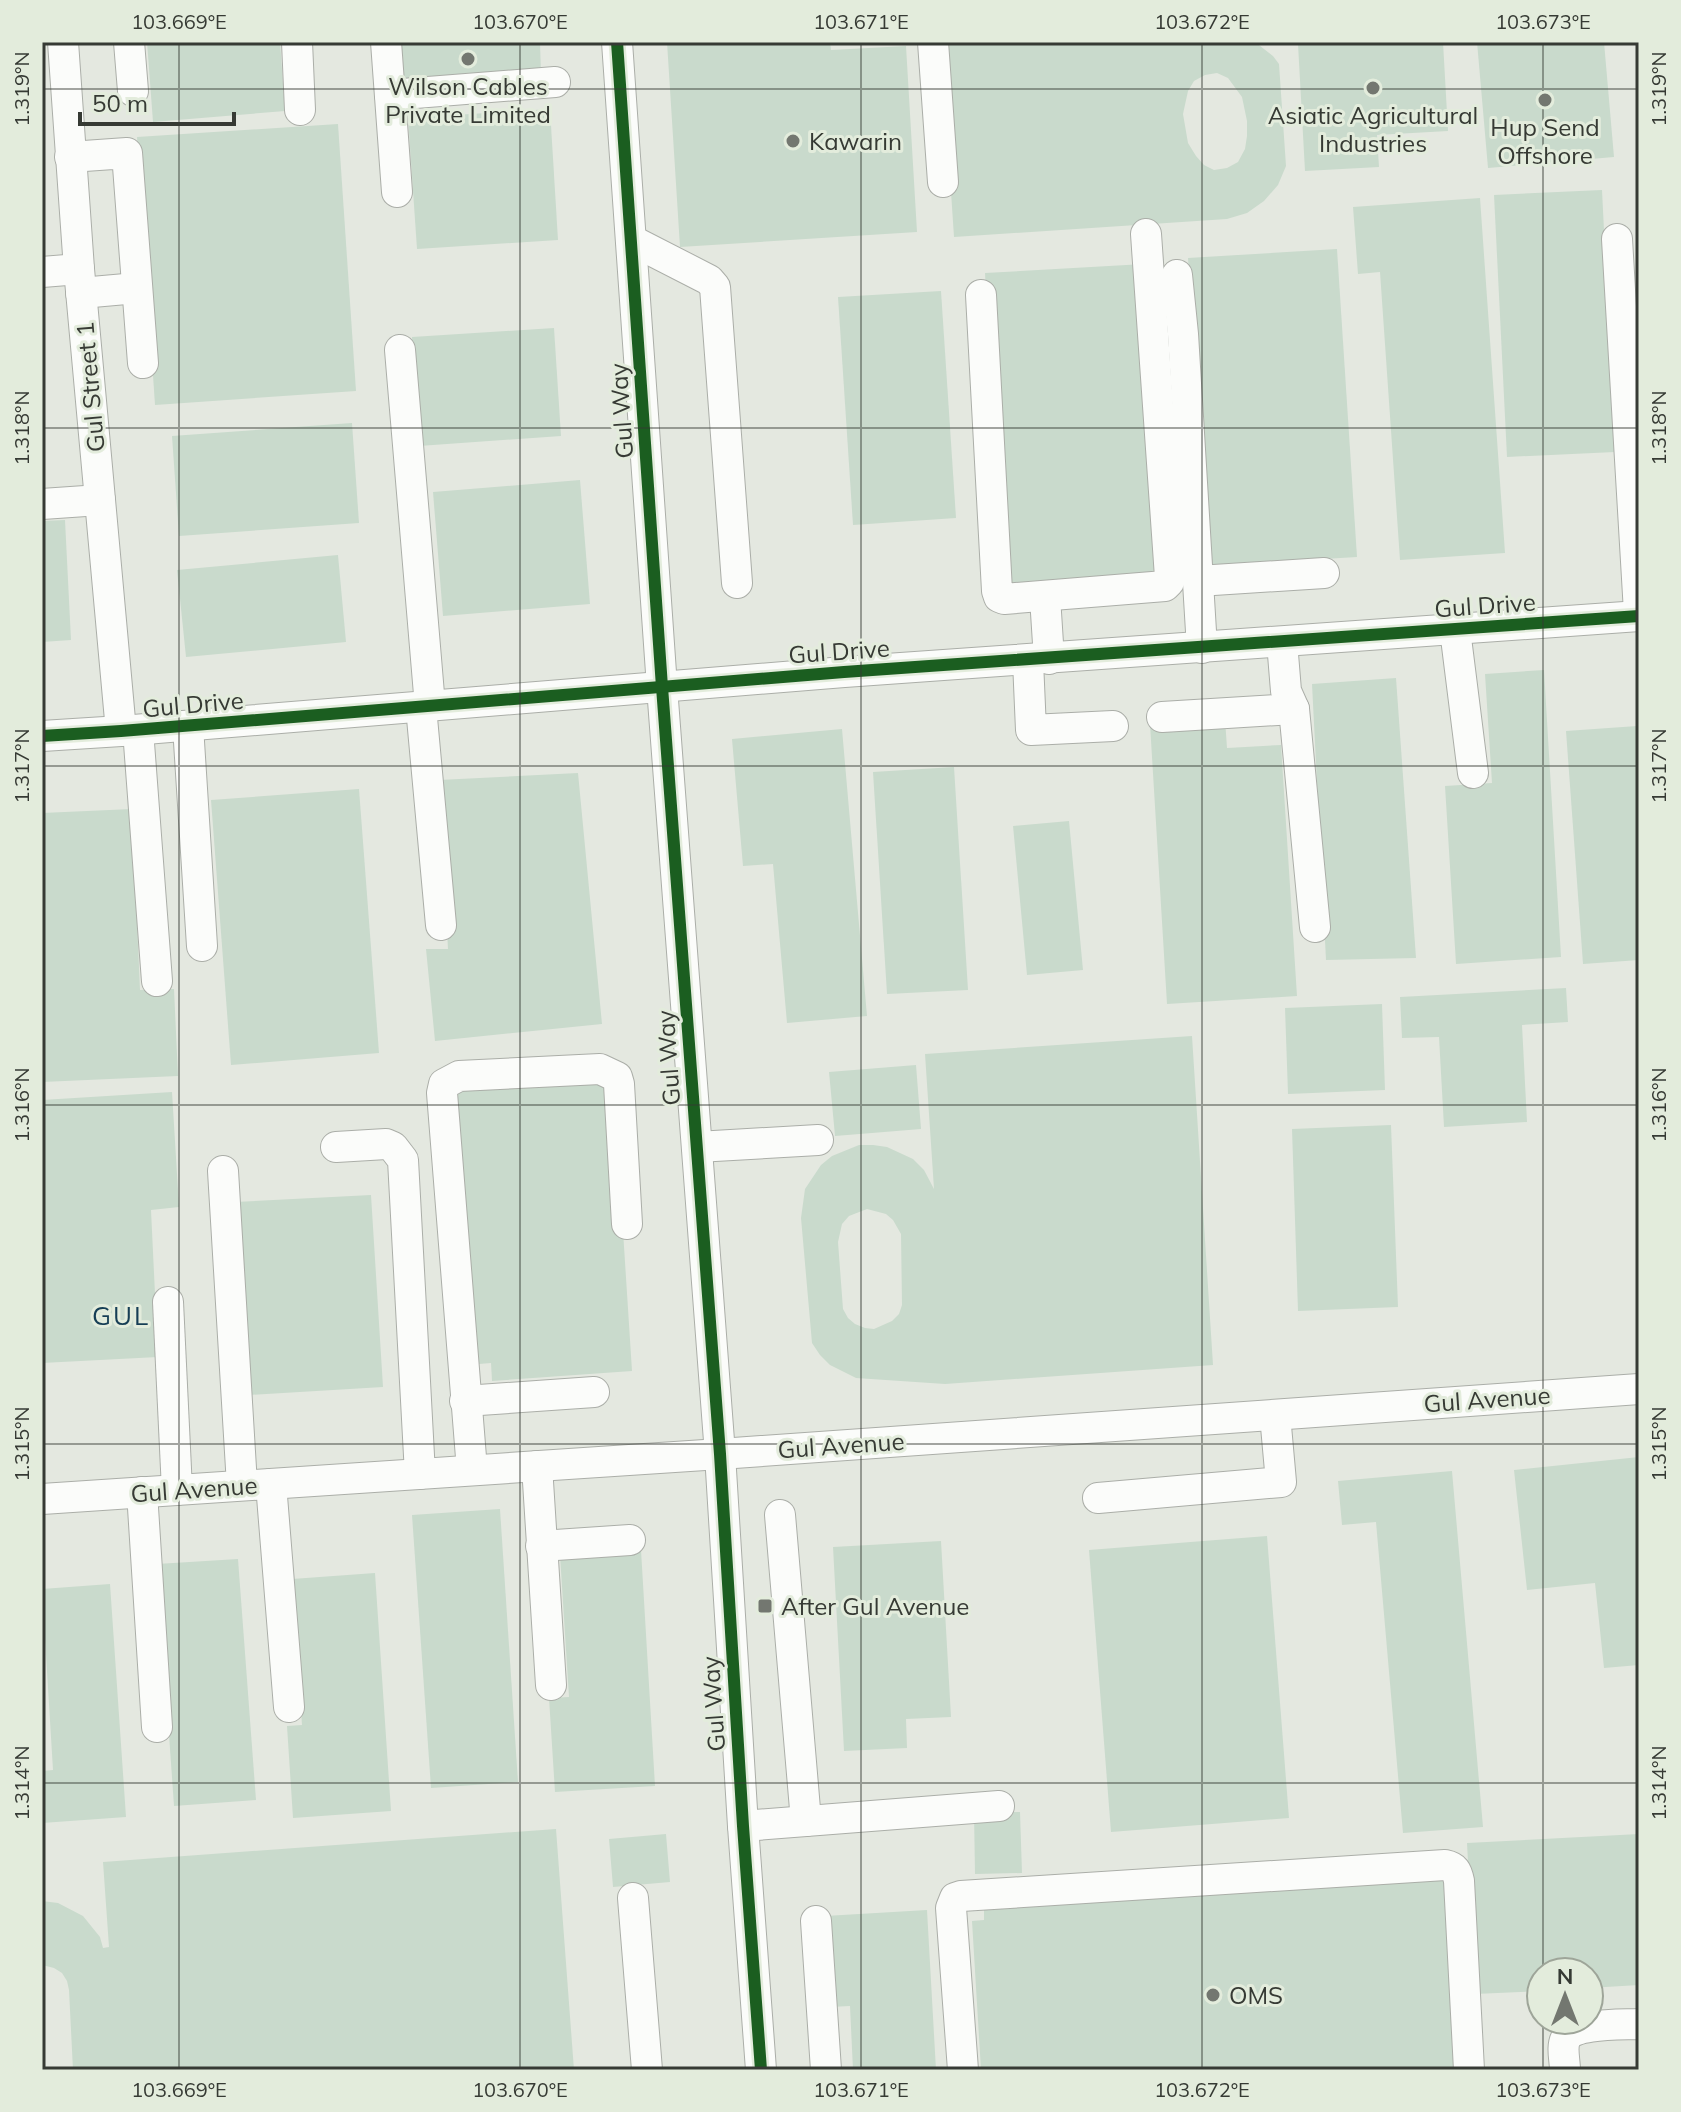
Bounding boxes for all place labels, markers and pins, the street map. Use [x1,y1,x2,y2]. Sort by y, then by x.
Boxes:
marker: Wilson Cables Private Limited [459,50,477,68]
place label: Wilson Cables Private Limited [385,71,551,129]
marker: Asiatic Agricultural Industries [1364,79,1382,97]
marker: Hup Send Offshore [1536,91,1554,109]
place label: Asiatic Agricultural Industries [1268,100,1478,158]
place label: Hup Send Offshore [1490,112,1600,170]
place label: Kawarin [809,126,902,156]
marker: Kawarin [784,132,802,150]
place label: After Gul Avenue [781,1591,969,1621]
marker: After Gul Avenue [756,1597,774,1615]
place label: OMS [1229,1980,1283,2010]
marker: OMS [1204,1986,1222,2004]

